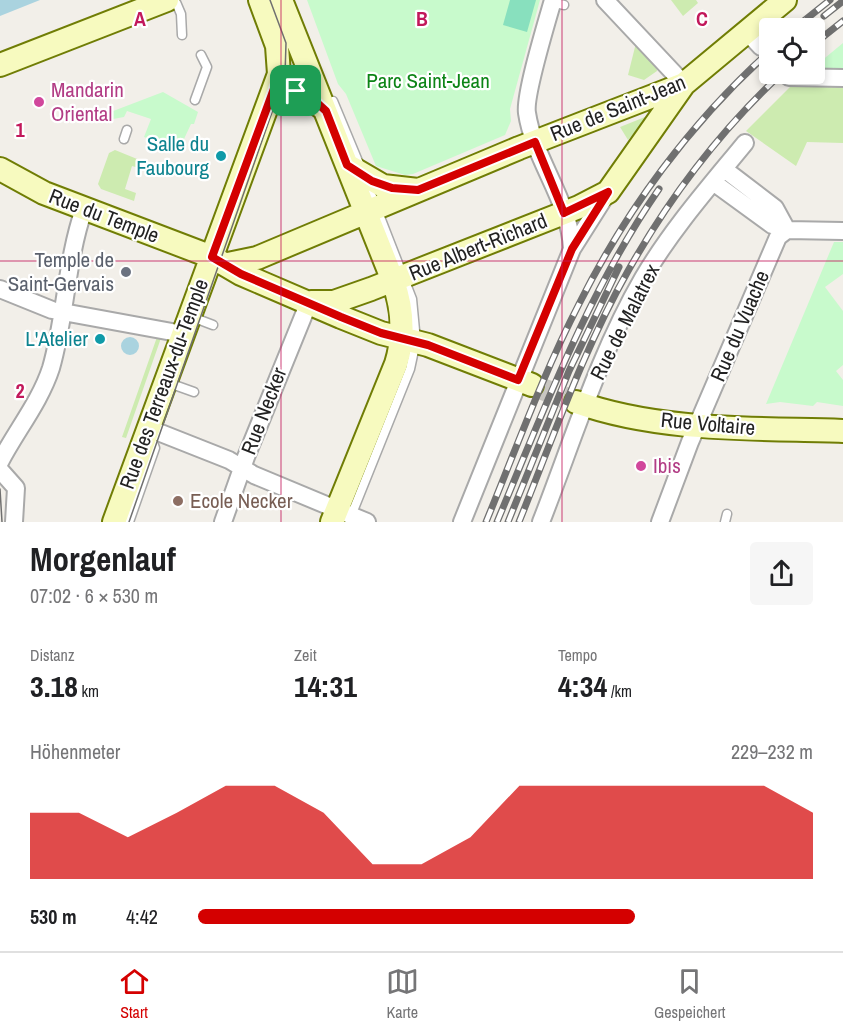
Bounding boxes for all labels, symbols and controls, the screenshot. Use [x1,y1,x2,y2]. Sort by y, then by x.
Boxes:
text: A [134,5,146,32]
text: B [416,5,428,32]
text: C [696,5,708,32]
map controls [759,18,825,84]
button: locate [759,18,825,84]
pin [270,65,321,116]
park label: Parc Saint-Jean [366,66,490,95]
street label: Rue de Saint-Jean [546,67,690,148]
icon: arrive [279,74,312,107]
place label: Mandarin Oriental [51,75,124,128]
marker: Mandarin Oriental [32,95,46,109]
text: 1 [15,116,25,143]
place label: Salle du Faubourg [136,129,209,182]
marker: Salle du Faubourg [214,149,228,163]
street label: Rue du Temple [45,181,163,250]
street label: Rue Albert-Richard [404,206,551,287]
place label: Temple de Saint-Gervais [8,245,114,298]
street label: Rue de Malatrex [583,259,666,385]
marker: Temple de Saint-Gervais [119,265,133,279]
street label: Rue du Vuache [703,266,776,386]
street label: Rue des Terreaux-du-Temple [112,275,215,493]
place label: L'Atelier [25,324,88,353]
marker: L'Atelier [93,332,107,346]
street label: Rue Necker [234,363,293,458]
text: 2 [15,377,25,404]
street label: Rue Voltaire [660,405,757,442]
place label: Ibis [653,451,681,480]
marker: Ibis [634,459,648,473]
place label: Ecole Necker [190,486,293,515]
marker: Ecole Necker [171,494,185,508]
text: Morgenlauf [30,537,176,581]
button: share [750,542,813,605]
text: 07:02 · 6 × 530 m [30,582,158,609]
text: Distanz [30,644,74,666]
text: Zeit [294,644,317,666]
text: Tempo [558,644,597,666]
text: 3.18 [30,666,78,706]
text: 14:31 [294,666,357,706]
text: 4:34 [558,666,607,706]
text: km [78,680,99,702]
text: /km [607,680,632,702]
text: Höhenmeter [30,738,120,765]
text: 229–232 m [731,738,813,765]
text: 530 m [30,903,77,930]
text: 4:42 [126,903,158,930]
tab: Start [118,965,151,1023]
tab: Karte [386,965,419,1023]
tab: Gespeichert [654,965,725,1023]

